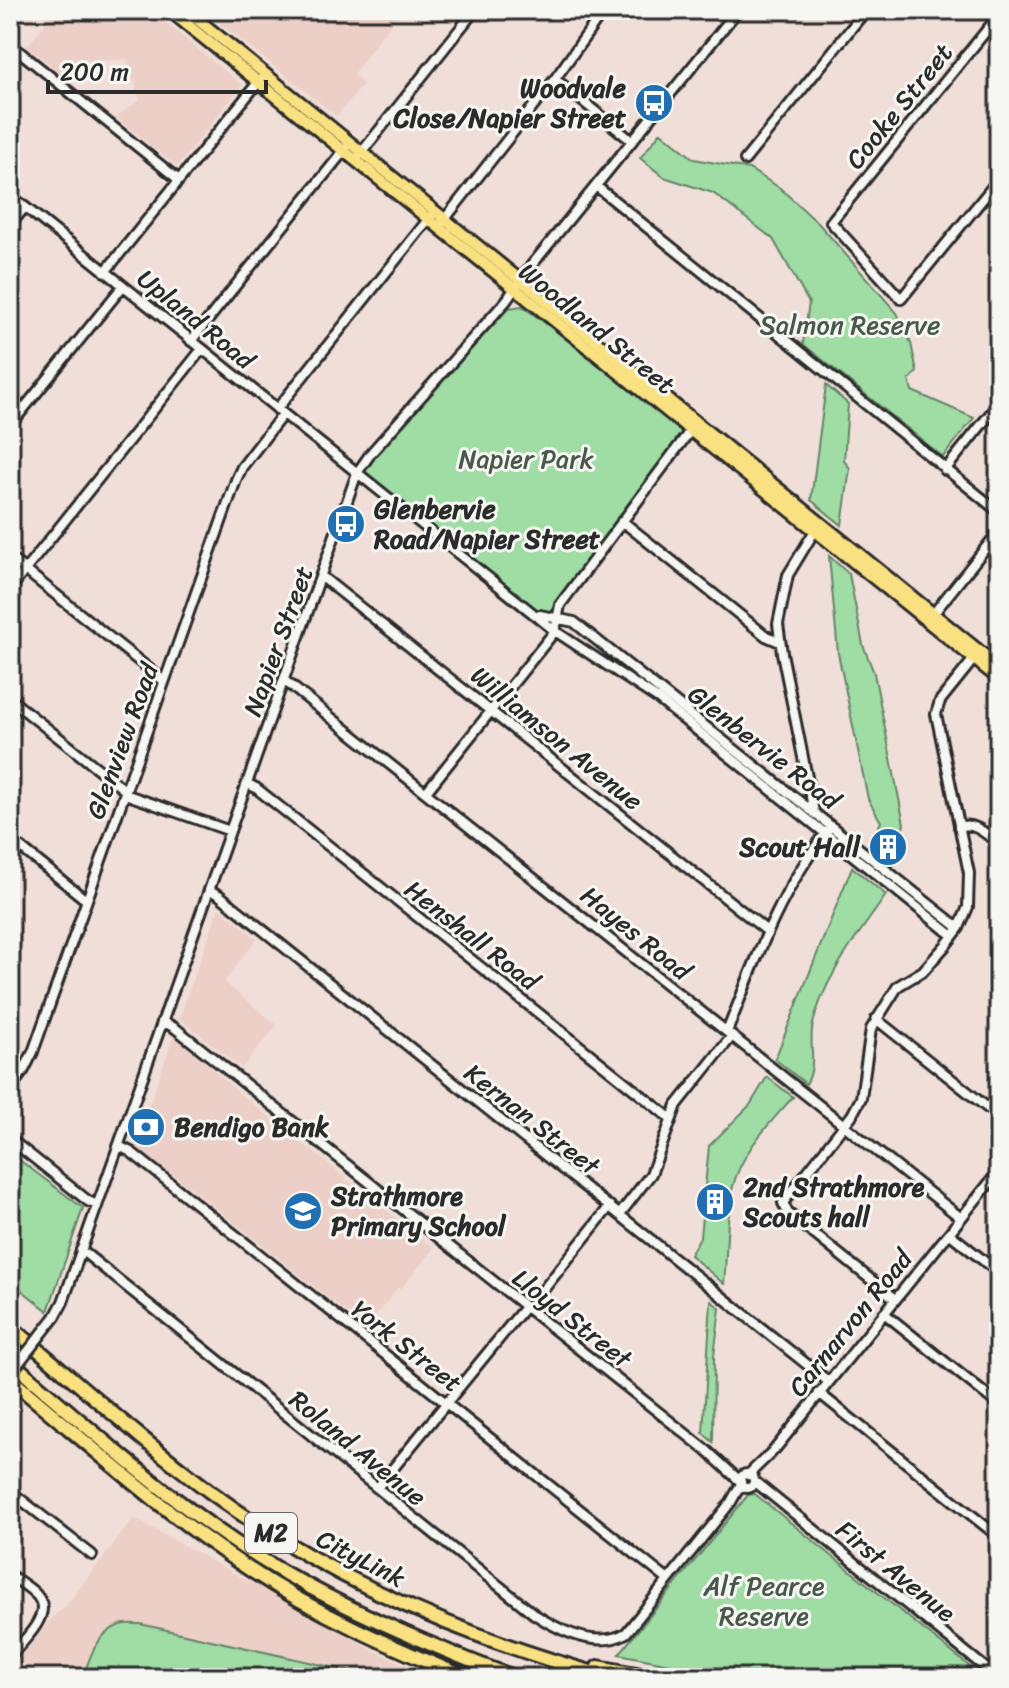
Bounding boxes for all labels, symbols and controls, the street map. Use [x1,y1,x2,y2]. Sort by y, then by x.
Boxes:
street label: Cooke Street [833,32,965,180]
scale bar [48,44,266,94]
text: 200 m [60,51,129,93]
place label: Woodvale Close/Napier Street [392,65,627,141]
bus stop icon: Woodvale Close/Napier Street [633,82,675,124]
street label: Woodland Street [508,250,686,406]
street label: Upland Road [126,257,267,383]
park label: Salmon Reserve [760,302,940,348]
park label: Napier Park [458,436,594,482]
place label: Glenbervie Road/Napier Street [373,486,601,562]
bus stop icon: Glenbervie Road/Napier Street [325,503,367,545]
street label: Napier Street [229,559,327,723]
street label: Williamson Avenue [460,653,654,823]
street label: Glenview Road [72,654,172,826]
street label: Glenbervie Road [677,672,852,823]
place label: Scout Hall [738,824,862,870]
building icon: Scout Hall [867,826,909,868]
street label: Henshall Road [394,867,552,1004]
street label: Hayes Road [570,873,704,994]
street label: Kernan Street [454,1051,611,1188]
place label: Bendigo Bank [174,1104,329,1150]
bank icon: Bendigo Bank [125,1106,167,1148]
place label: 2nd Strathmore Scouts hall [742,1164,925,1240]
place label: Strathmore Primary School [330,1173,507,1249]
building icon: 2nd Strathmore Scouts hall [694,1181,736,1223]
school or university icon: Strathmore Primary School [282,1190,324,1232]
street label: Carnarvon Road [776,1237,926,1407]
street label: Lloyd Street [502,1256,643,1381]
street label: York Street [341,1287,473,1405]
street label: Roland Avenue [279,1378,437,1518]
street label: First Avenue [825,1508,967,1635]
road number: M2 [245,1513,297,1553]
street label: CityLink [308,1516,414,1600]
park label: Alf Pearce Reserve [703,1563,825,1639]

